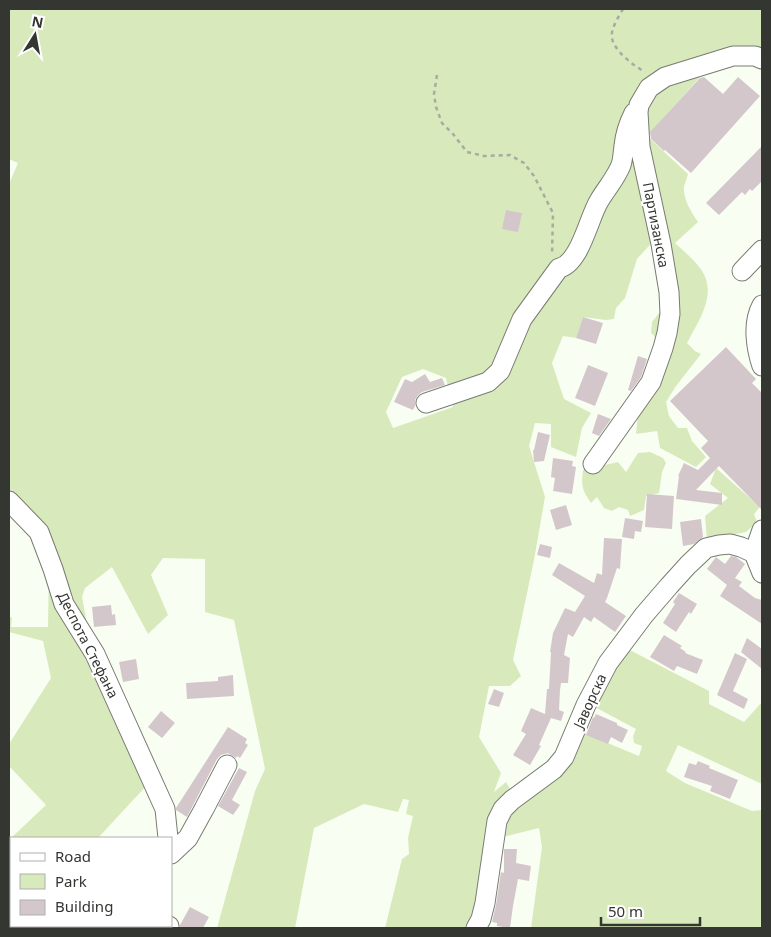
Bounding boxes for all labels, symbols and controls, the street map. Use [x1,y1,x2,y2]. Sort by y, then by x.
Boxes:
north arrow [10,10,60,60]
text: N [30,11,45,32]
street label: Партизанска [639,181,674,269]
street label: Деспота Стефана [53,588,123,701]
street label: Јаворска [568,670,610,733]
legend [10,837,172,927]
text: Road [55,846,91,866]
text: Park [55,871,87,891]
scale bar [601,894,700,926]
text: Building [55,896,113,916]
text: 50 m [608,901,643,921]

